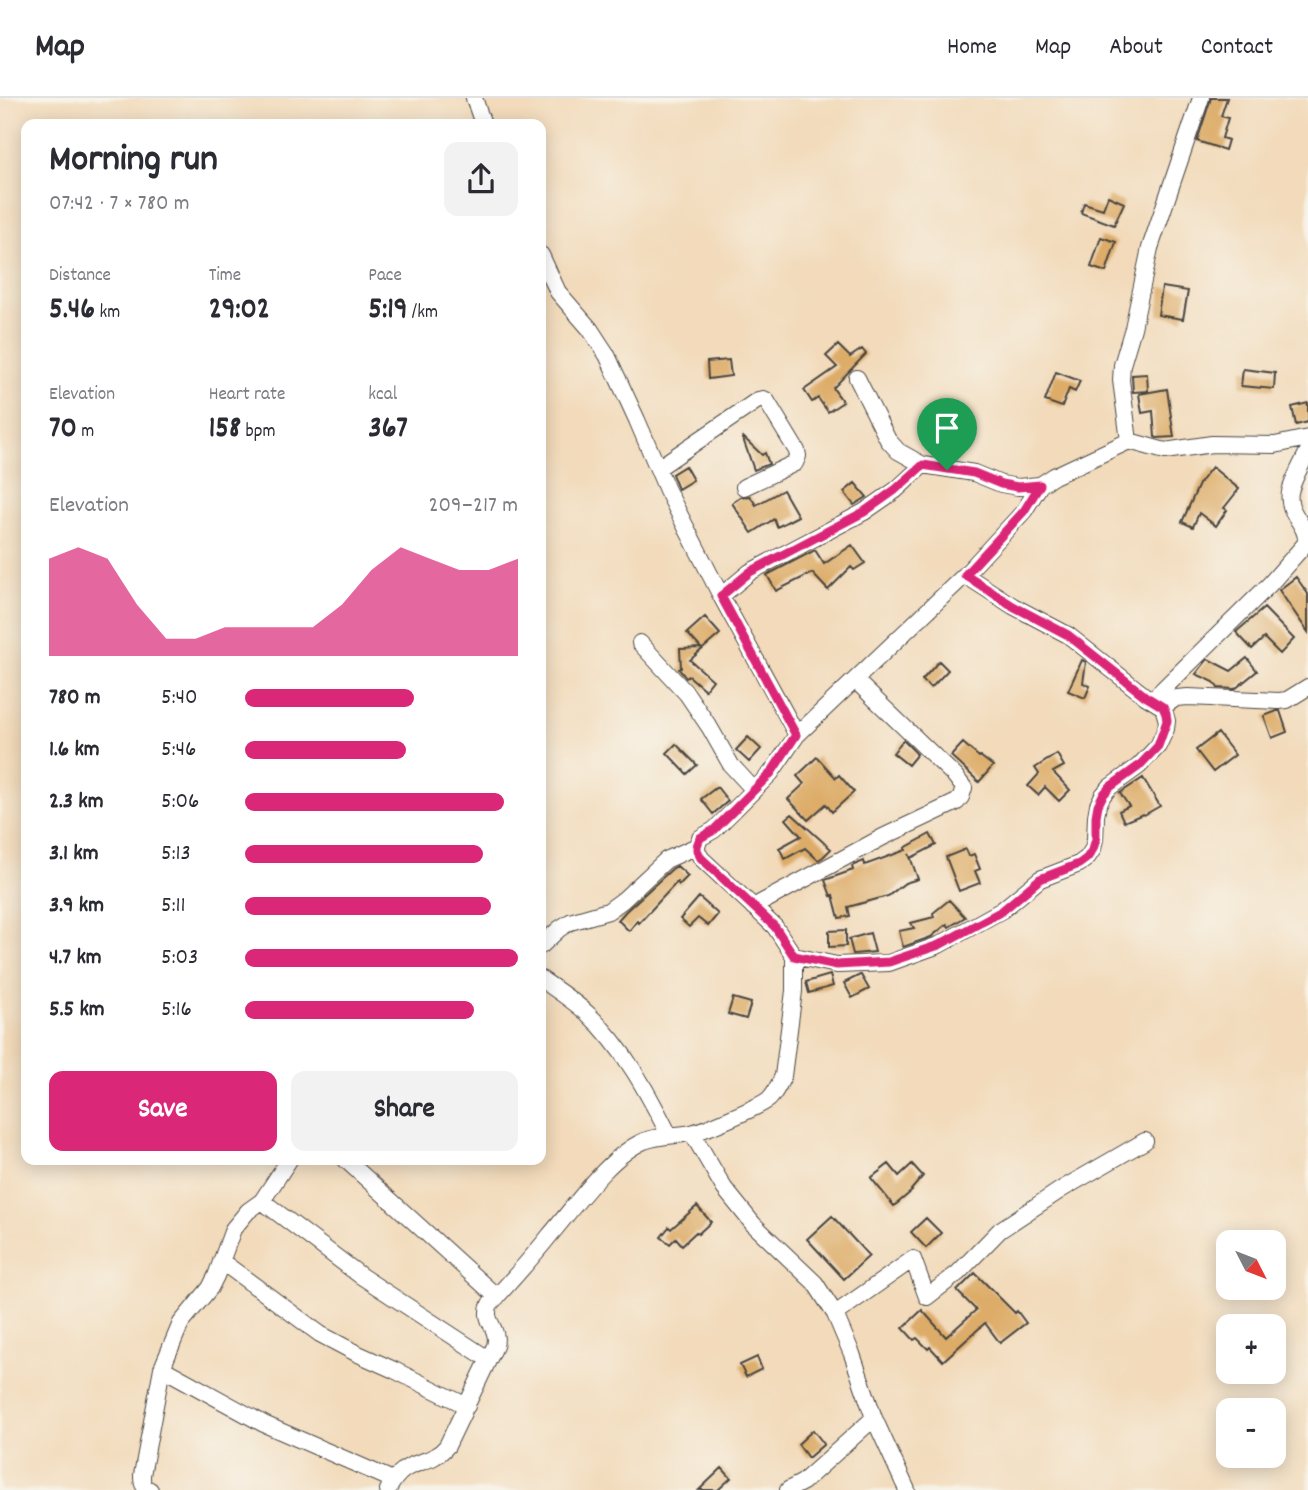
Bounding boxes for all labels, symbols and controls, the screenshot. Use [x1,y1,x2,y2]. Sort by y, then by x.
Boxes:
text: Map [35,25,85,72]
text: Home [947,31,997,65]
text: Map [1035,31,1071,65]
text: About [1109,31,1163,65]
text: Contact [1201,31,1273,65]
text: Morning run [49,134,218,189]
button: share [444,142,518,216]
text: 07:42 · 7 × 780 m [49,188,190,221]
text: Distance [49,263,111,290]
text: Time [209,263,241,290]
text: Pace [368,263,402,290]
text: 5.46 [49,290,95,333]
text: 29:02 [209,290,270,333]
text: 5:19 [368,290,408,333]
text: km [95,300,120,327]
text: /km [408,300,438,327]
text: Elevation [49,382,115,409]
text: Heart rate [209,382,285,409]
text: kcal [368,382,397,409]
pin [917,398,977,470]
text: 70 [49,409,77,452]
text: 158 [209,409,241,452]
text: 367 [368,409,408,452]
icon: arrive [928,409,966,447]
text: m [77,419,94,446]
text: bpm [241,419,276,446]
text: Elevation [49,490,129,523]
text: 209–217 m [429,490,518,523]
text: 780 m [49,682,101,715]
text: 5:40 [161,682,198,715]
text: 1.6 km [49,734,100,767]
text: 5:46 [161,734,196,767]
text: 2.3 km [49,786,104,819]
text: 5:06 [161,786,199,819]
text: 3.1 km [49,838,99,871]
text: 5:13 [161,838,191,871]
text: 3.9 km [49,890,104,923]
text: 5:11 [161,890,186,923]
text: 4.7 km [49,942,102,975]
text: 5:03 [161,942,198,975]
text: 5.5 km [49,994,105,1027]
text: 5:16 [161,994,192,1027]
button: Save [49,1071,277,1151]
button: Share [291,1071,518,1151]
north arrow [1216,1230,1286,1300]
map controls [1216,1230,1286,1468]
button: + [1216,1314,1286,1384]
button: − [1216,1398,1286,1468]

